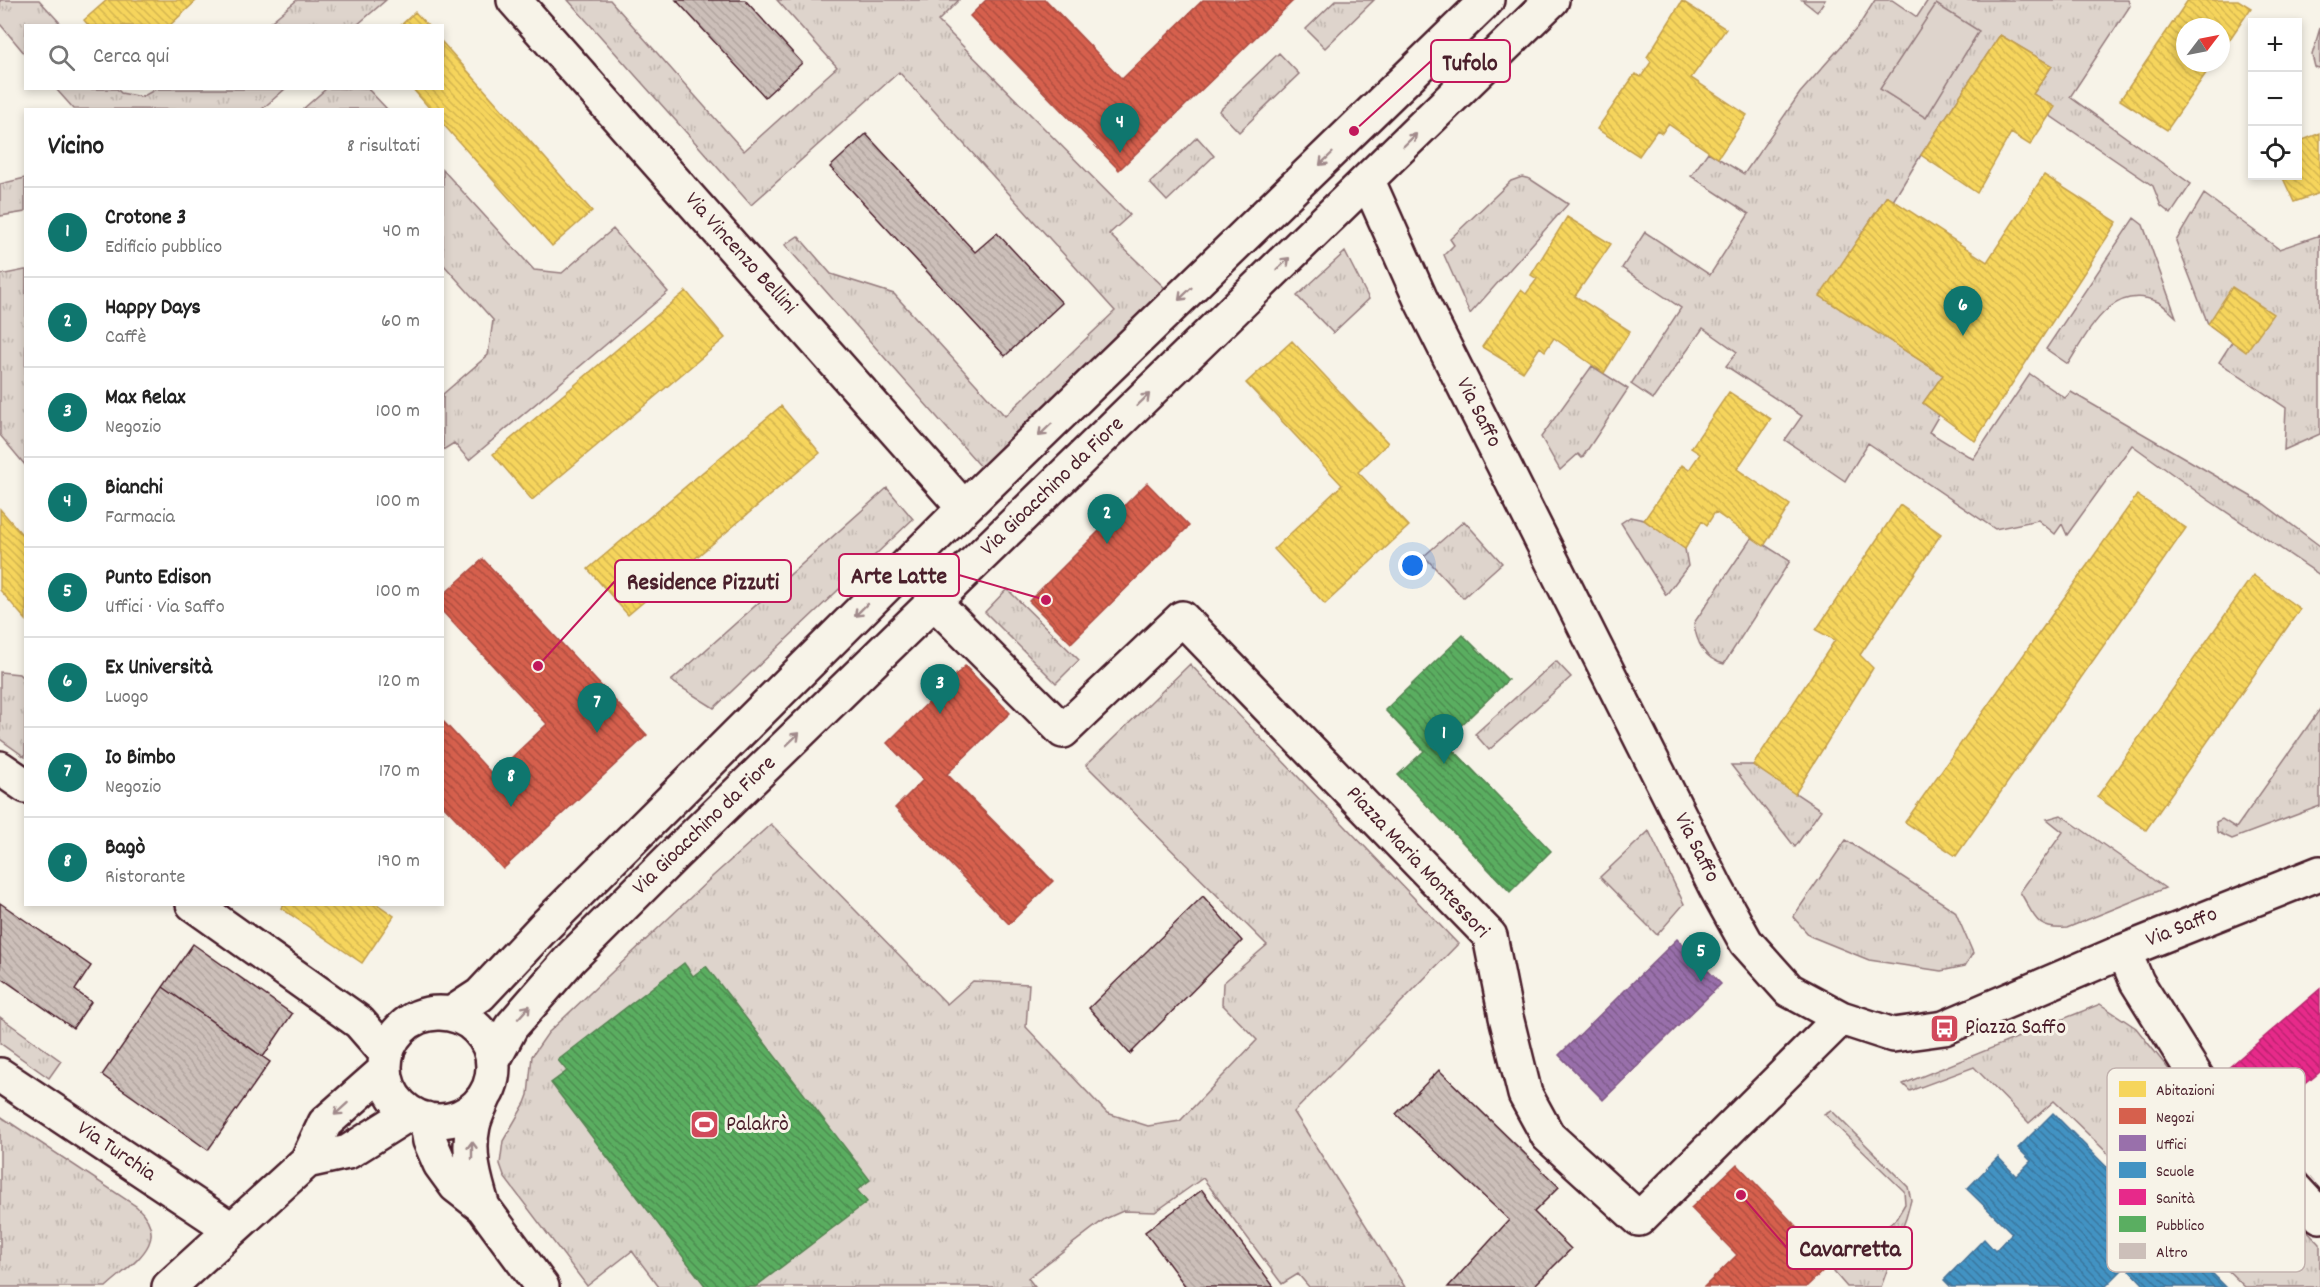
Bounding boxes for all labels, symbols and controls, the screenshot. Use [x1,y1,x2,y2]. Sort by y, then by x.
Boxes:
north arrow [2176,18,2230,72]
map controls [2248,18,2302,180]
button: + [2248,18,2302,72]
search box [24,24,444,90]
callout: Tufolo [1431,40,1510,82]
icon: search [45,41,78,74]
text: Cerca qui [93,42,169,73]
text: Tufolo [1442,48,1498,82]
button: − [2248,72,2302,126]
pin: 4 [1100,104,1140,153]
button: locate [2248,126,2302,180]
text: Vicino [48,129,104,166]
text: 8 risultati [347,133,420,161]
one-way arrow [1402,133,1417,148]
one-way arrow [1318,151,1333,166]
street label: Via Vincenzo Bellini [676,186,804,322]
text: Crotone 3 [105,203,186,234]
text: 1 [65,218,70,246]
text: 40 m [382,218,420,246]
text: Edificio pubblico [105,234,222,262]
one-way arrow [1275,256,1290,271]
pin: 6 [1944,286,1982,336]
one-way arrow [1178,287,1193,301]
text: Happy Days [105,293,201,324]
text: 2 [63,308,72,336]
text: 60 m [381,308,420,336]
text: Caffè [105,324,146,352]
street label: Via Saffo [1447,373,1509,453]
text: Max Relax [105,383,186,414]
one-way arrow [1135,392,1150,407]
text: 3 [63,398,72,426]
text: 100 m [376,398,420,426]
street label: Via Gioacchino da Fiore [974,410,1132,564]
text: Negozio [105,414,162,442]
one-way arrow [1038,422,1053,437]
text: Bianchi [105,473,163,504]
text: 4 [63,488,72,516]
text: 100 m [376,488,420,516]
pin: 2 [1088,494,1126,544]
text: Farmacia [105,504,175,532]
your location [1398,551,1427,580]
callout: Arte Latte [839,554,959,596]
callout: Residence Pizzuti [615,560,791,602]
text: Arte Latte [851,561,948,595]
text: Punto Edison [105,563,211,594]
text: Residence Pizzuti [627,567,780,601]
text: 5 [63,578,72,606]
text: 100 m [376,578,420,606]
text: Uffici · Via Saffo [105,594,225,622]
one-way arrow [854,603,869,618]
text: Ex Università [105,653,212,684]
pin: 3 [920,664,960,714]
text: 6 [63,668,72,696]
text: 120 m [378,668,420,696]
text: Luogo [105,684,148,712]
pin: 7 [578,684,616,733]
pin: 1 [1424,714,1464,764]
one-way arrow [786,732,801,746]
text: Io Bimbo [105,743,176,774]
street label: Via Gioacchino da Fiore [626,749,784,903]
text: 7 [64,758,71,786]
text: 170 m [379,758,420,786]
pin: 8 [492,758,530,807]
text: Negozio [105,774,162,802]
street label: Piazza Maria Montessori [1338,780,1496,946]
street label: Via Saffo [1665,808,1727,888]
text: Bagò [105,833,145,864]
text: 8 [63,848,72,876]
text: 190 m [377,848,420,876]
text: Ristorante [105,864,185,892]
street label: Via Saffo [2142,900,2222,956]
pin: 5 [1682,932,1720,982]
one-way arrow [517,1005,531,1020]
bus stop icon: Piazza Saffo [1928,1012,1960,1044]
place label: Piazza Saffo [1965,1013,2066,1044]
legend [2107,1068,2305,1272]
text: Abitazioni [2156,1080,2215,1103]
one-way arrow [334,1102,349,1116]
text: Negozi [2156,1107,2194,1130]
sports icon: Palakrò [689,1109,721,1141]
place label: Palakrò [726,1110,789,1141]
street label: Via Turchia [70,1114,162,1190]
text: Uffici [2156,1134,2186,1157]
one-way arrow [466,1141,478,1161]
text: Scuole [2156,1161,2194,1184]
text: Sanità [2156,1188,2195,1211]
text: Pubblico [2156,1215,2204,1238]
callout: Cavarretta [1787,1227,1912,1269]
text: Cavarretta [1799,1234,1902,1268]
text: Altro [2156,1242,2188,1265]

